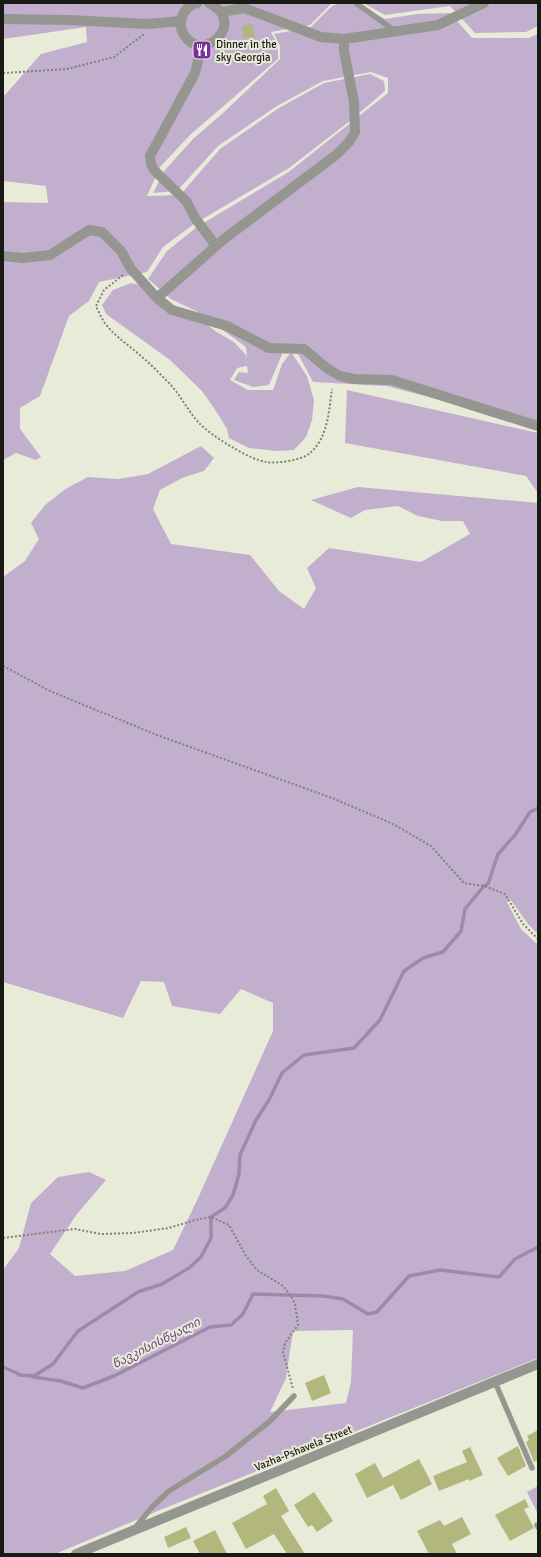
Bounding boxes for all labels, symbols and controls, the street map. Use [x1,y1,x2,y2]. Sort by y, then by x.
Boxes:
place label: Dinner in the sky Georgia [216,38,277,64]
restaurant icon: Dinner in the sky Georgia [191,39,213,61]
water label: წავკისისწყალი [110,1314,204,1372]
street label: Vazha-Pshavela Street [252,1423,354,1474]

